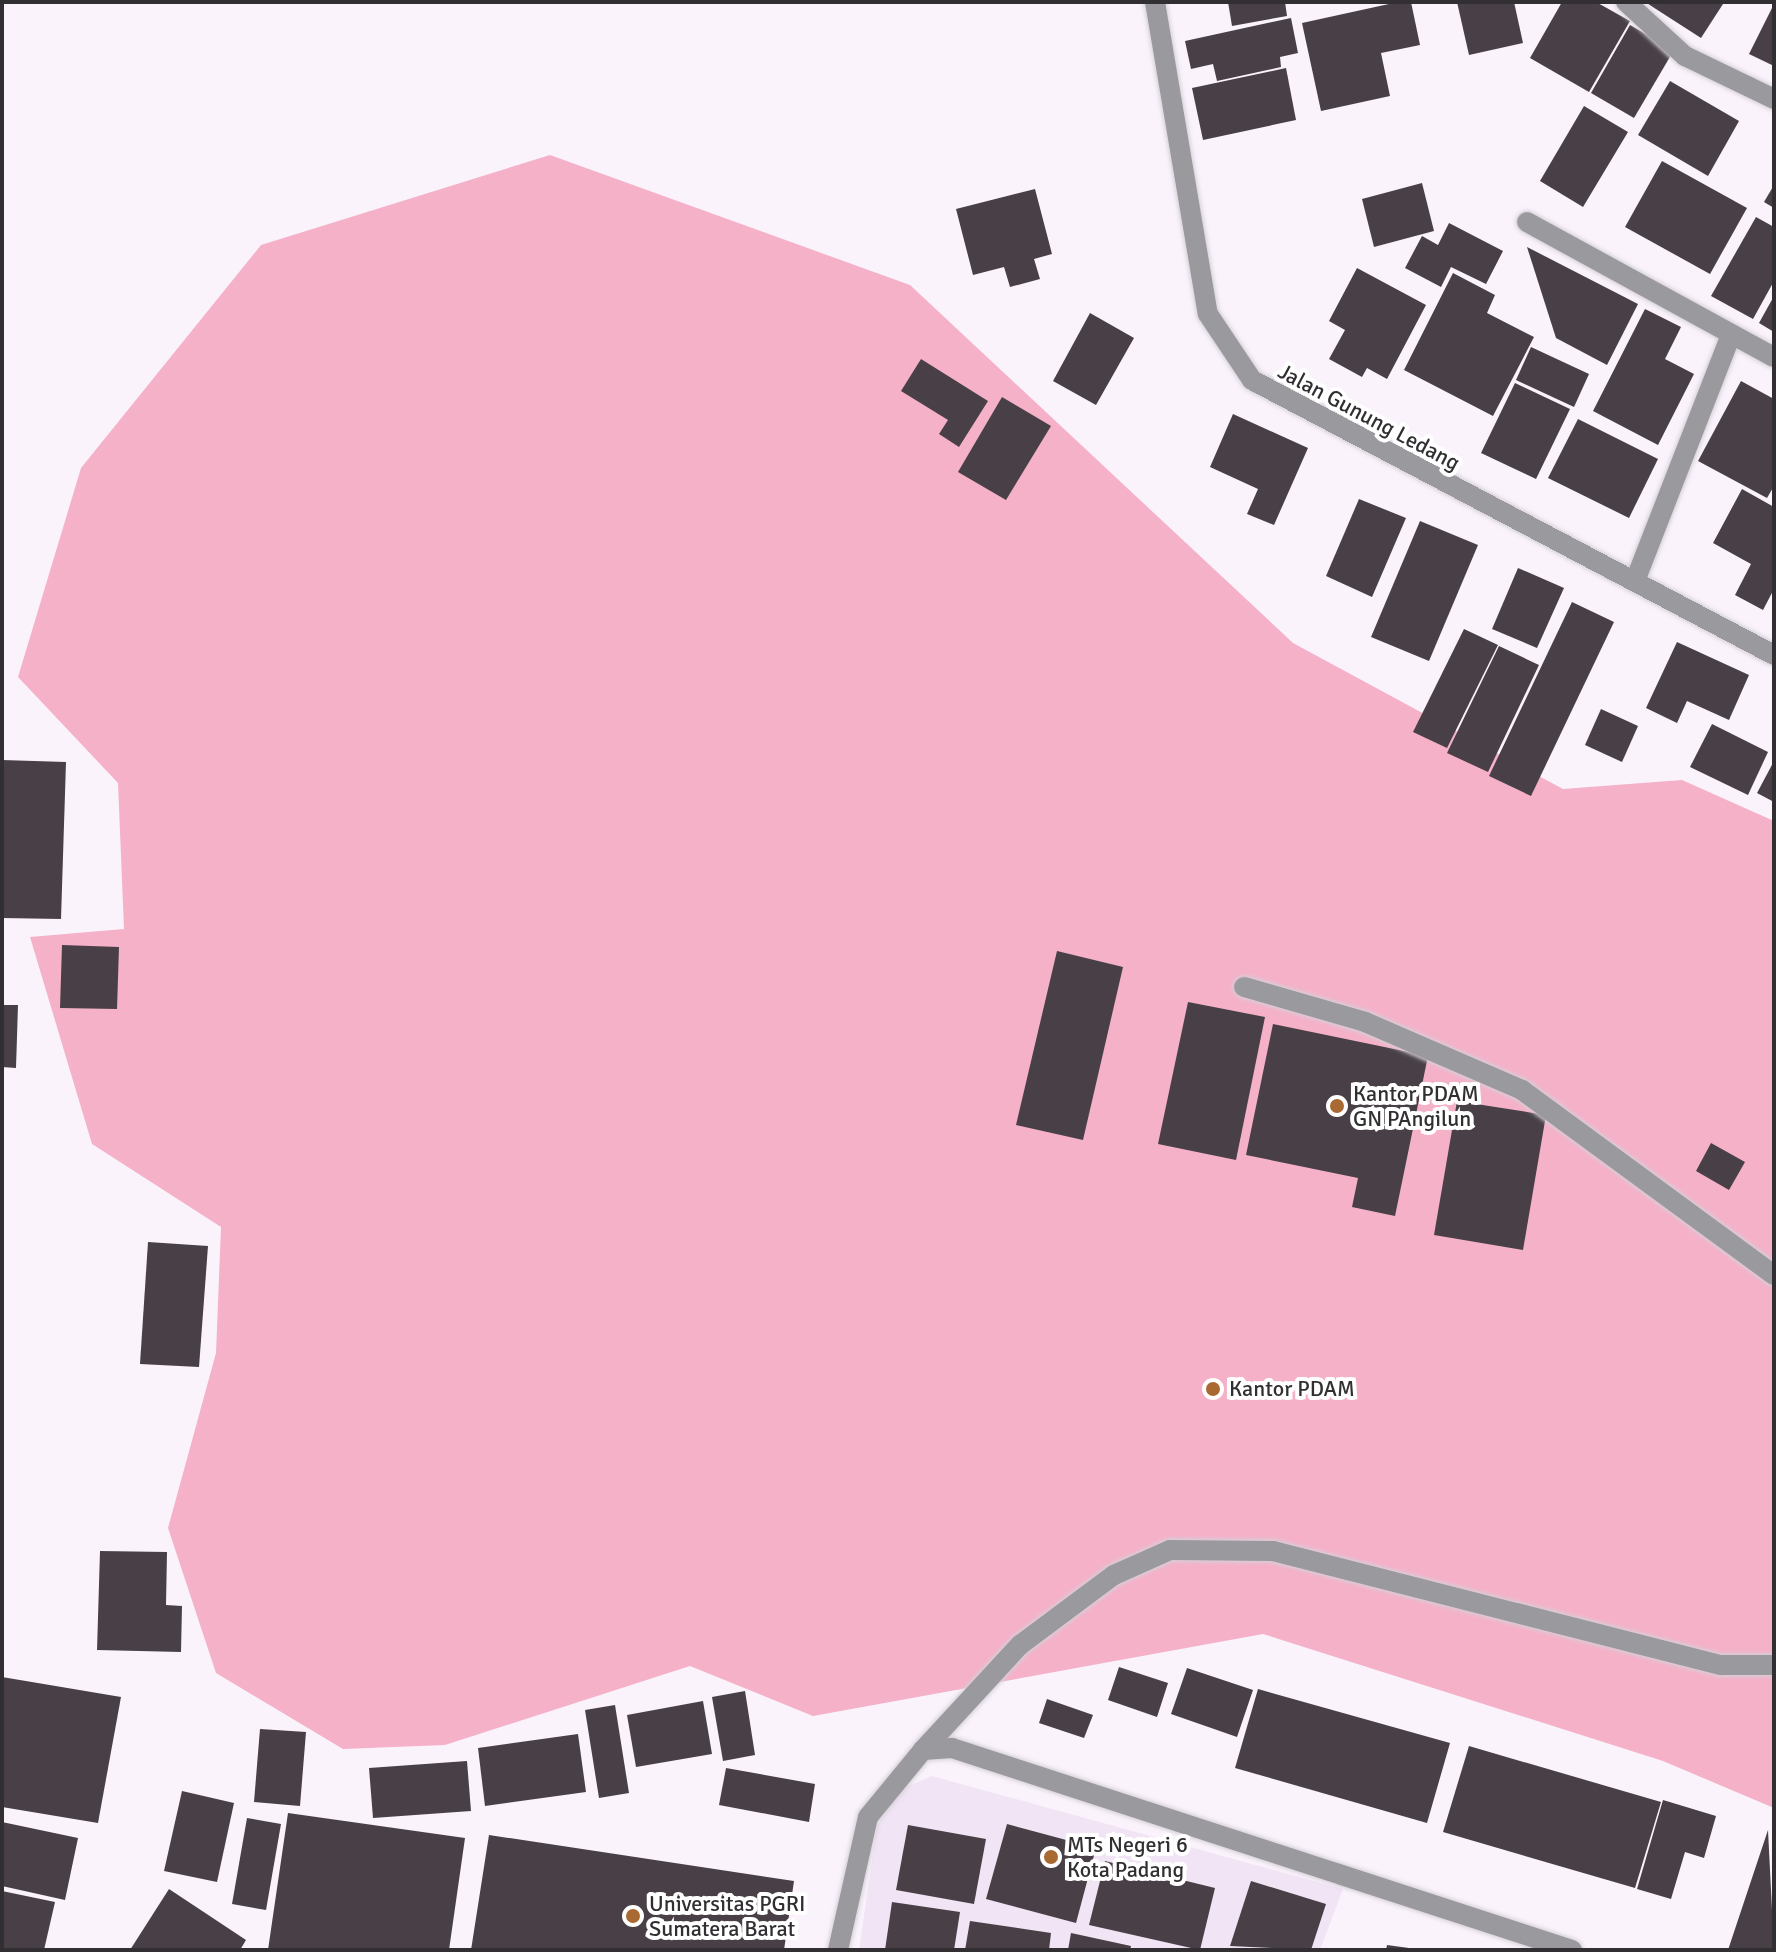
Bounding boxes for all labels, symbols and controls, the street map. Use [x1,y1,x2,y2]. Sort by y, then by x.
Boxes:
street label: Jalan Gunung Ledang [1274,358,1464,476]
place label: Kantor PDAM GN PAngilun [1353,1080,1479,1132]
marker: Kantor PDAM GN PAngilun [1328,1097,1346,1115]
place label: Kantor PDAM [1229,1376,1355,1402]
marker: Kantor PDAM [1204,1380,1222,1398]
place label: MTs Negeri 6 Kota Padang [1067,1831,1188,1882]
marker: MTs Negeri 6 Kota Padang [1042,1848,1060,1866]
place label: Universitas PGRI Sumatera Barat [649,1890,805,1942]
marker: Universitas PGRI Sumatera Barat [624,1907,642,1925]

